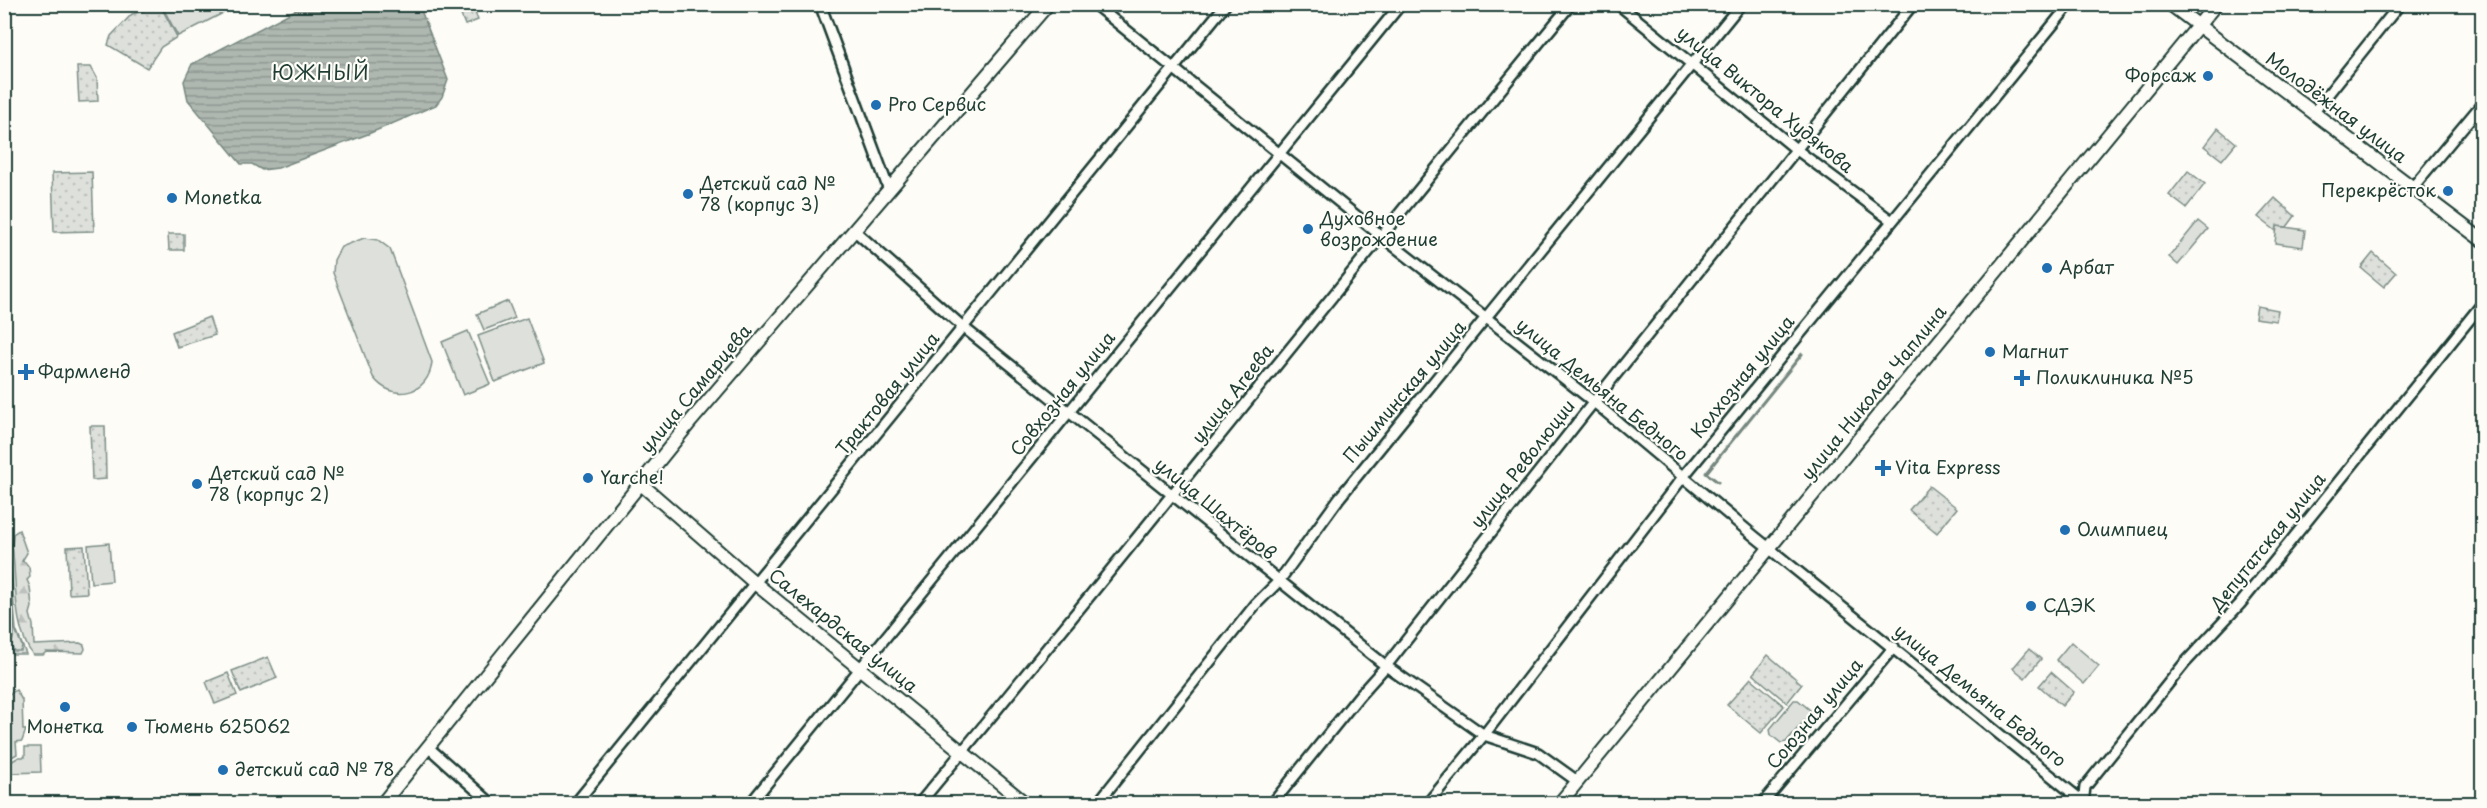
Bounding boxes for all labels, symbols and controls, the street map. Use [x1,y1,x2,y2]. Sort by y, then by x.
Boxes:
street label: улица Виктора Худякова [1672,19,1861,179]
street label: Молодёжная улица [2261,45,2414,169]
district label: ЮЖНЫЙ [272,57,370,87]
place label: Форсаж [2125,61,2197,88]
marker: Форсаж [2201,69,2215,83]
place label: Pro Сервис [888,90,986,117]
marker: Pro Сервис [869,98,883,112]
place label: Детский сад № 78 (корпус 3) [699,169,835,217]
place label: Перекрёсток [2321,176,2436,203]
place label: Monetka [184,183,262,210]
marker: Перекрёсток [2441,184,2455,198]
marker: Детский сад № 78 (корпус 3) [681,187,695,201]
marker: Monetka [165,191,179,205]
place label: Духовное возрождение [1319,204,1438,252]
marker: Духовное возрождение [1301,222,1315,236]
place label: Арбат [2059,253,2115,280]
marker: Арбат [2040,261,2054,275]
street label: улица Николая Чаплина [1794,298,1952,485]
street label: Колхозная улица [1684,308,1800,443]
street label: улица Демьяна Бедного [1511,311,1695,467]
street label: Пышминская улица [1336,313,1472,468]
street label: улица Самарцева [633,317,757,458]
street label: Совхозная улица [1003,324,1121,461]
street label: Трактовая улица [829,325,946,461]
street label: улица Агеева [1184,337,1280,449]
place label: Магнит [2002,337,2069,364]
marker: Магнит [1983,345,1997,359]
place label: Фармленд [38,357,131,384]
place label: Поликлиника №5 [2036,363,2194,390]
marker: Фармленд [19,365,33,379]
marker: Поликлиника №5 [2013,369,2031,387]
street label: улица Революции [1463,393,1581,533]
street label: улица Шахтёров [1149,450,1283,565]
place label: Vita Express [1895,453,2001,480]
place label: Детский сад № 78 (корпус 2) [208,459,344,507]
marker: Vita Express [1876,461,1890,475]
place label: Yarche! [600,463,664,490]
street label: Депутатская улица [2202,466,2332,617]
marker: Yarche! [581,471,595,485]
marker: Детский сад № 78 (корпус 2) [190,477,204,491]
place label: Олимпиец [2077,515,2168,542]
marker: Олимпиец [2058,523,2072,537]
street label: Салехардская улица [764,561,925,699]
place label: СДЭК [2043,591,2096,618]
marker: СДЭК [2024,599,2038,613]
street label: улица Демьяна Бедного [1889,617,2073,773]
street label: Союзная улица [1759,651,1869,774]
marker: Монетка [58,700,72,714]
place label: Монетка [26,712,104,739]
place label: Тюмень 625062 [144,712,291,739]
marker: Тюмень 625062 [125,720,139,734]
place label: детский сад № 78 [235,755,395,782]
marker: детский сад № 78 [216,763,230,777]

